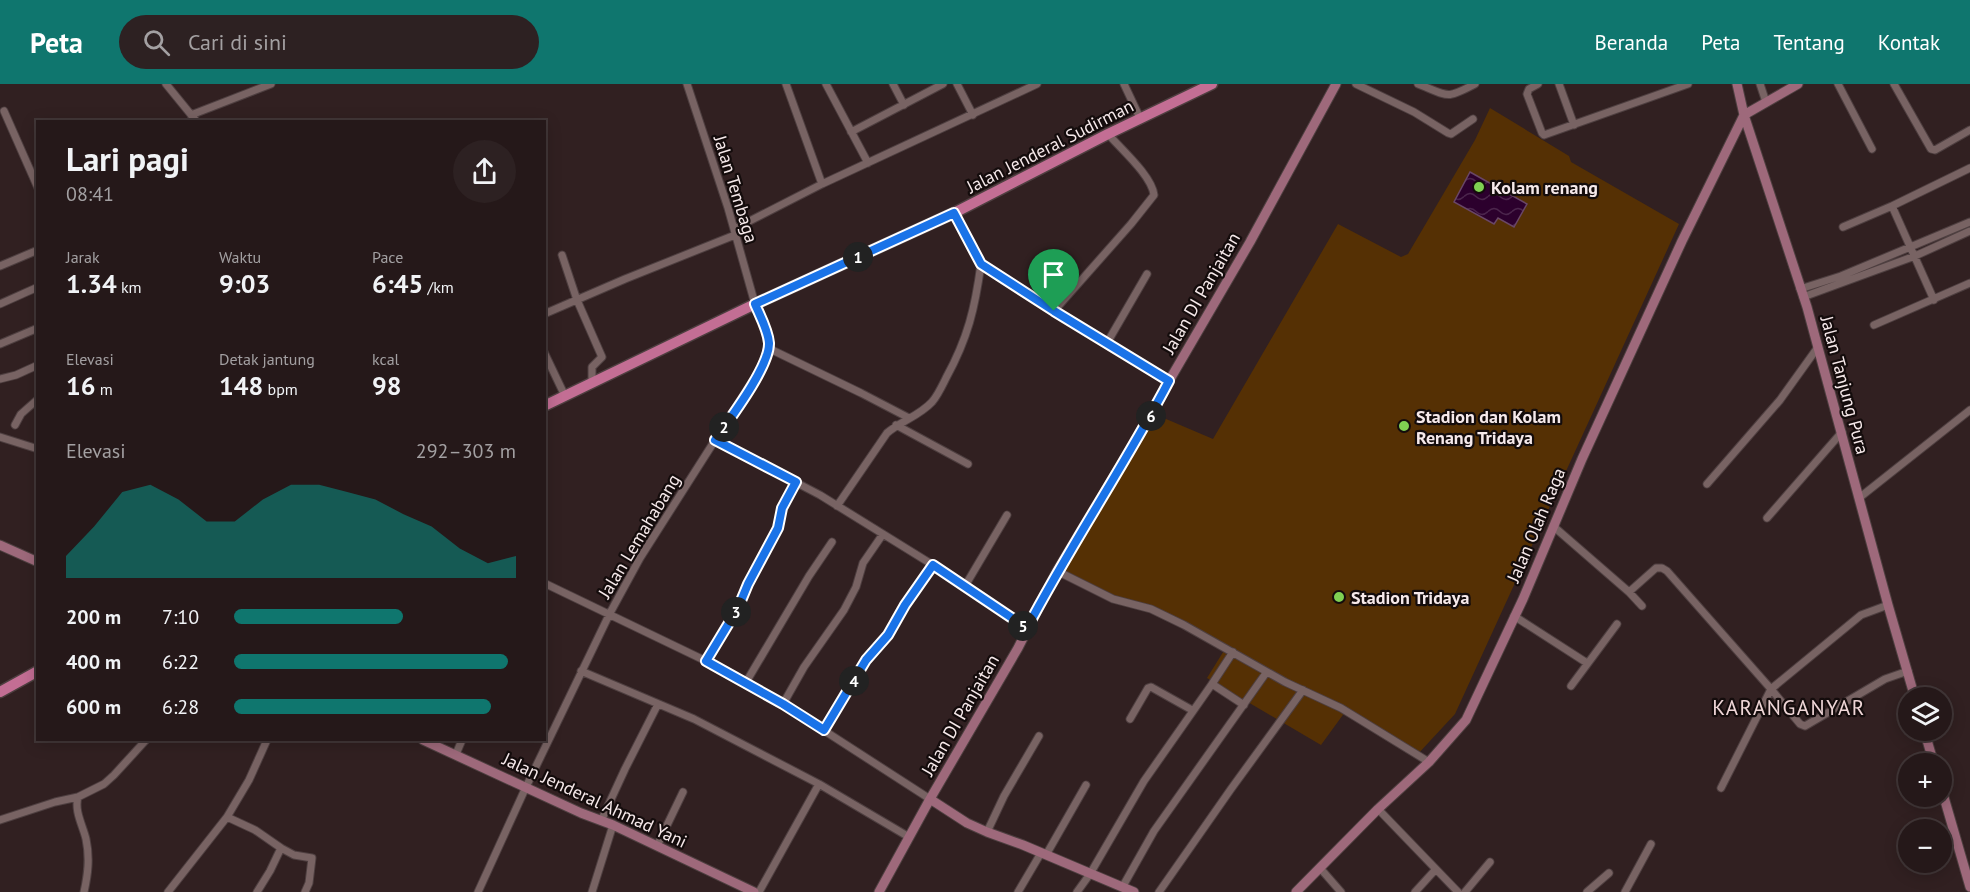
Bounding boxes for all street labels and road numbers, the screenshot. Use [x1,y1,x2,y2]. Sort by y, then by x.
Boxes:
street label: Jalan Jenderal Sudirman [962,94,1137,199]
street label: Jalan Tembaga [708,132,763,246]
street label: Jalan DI Panjaitan [1156,228,1245,359]
street label: Jalan Tanjung Pura [1815,312,1875,457]
street label: Jalan Olah Raga [1501,464,1570,587]
street label: Jalan Lemahabang [592,470,685,603]
street label: Jalan DI Panjaitan [915,650,1004,781]
street label: Jalan Jenderal Ahmad Yani [498,747,691,853]

